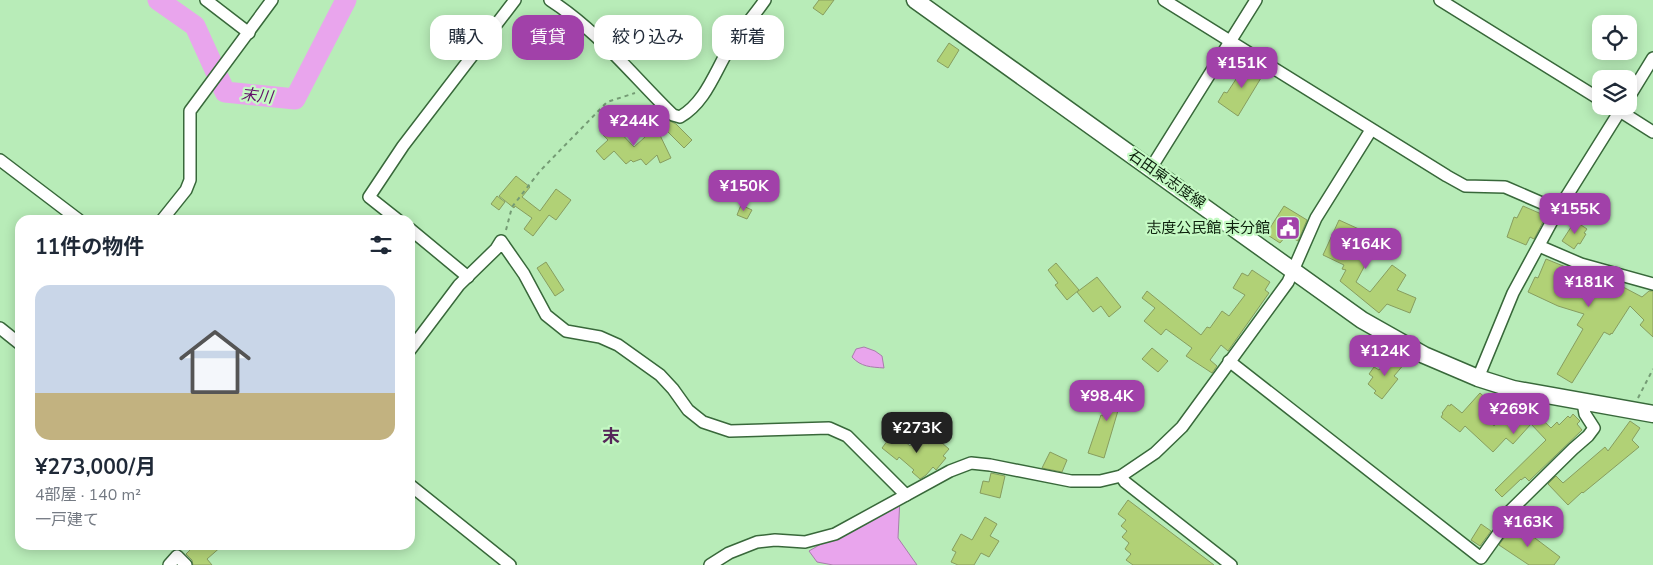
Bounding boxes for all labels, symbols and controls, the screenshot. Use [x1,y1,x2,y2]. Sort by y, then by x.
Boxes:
chip: 購入 [430,15,502,60]
chip: 賃貸 [512,15,584,60]
chip: 絞り込み [594,15,702,60]
chip: 新着 [712,15,784,60]
map controls [1592,15,1637,115]
button: locate [1592,15,1637,60]
pin: ¥151K [1207,46,1277,89]
text: ¥151K [1217,52,1267,74]
button: layers [1592,70,1637,115]
water label: 末川 [240,83,276,109]
pin: ¥244K [599,104,669,147]
text: ¥244K [609,110,659,132]
street label: 石田東志度線 [1124,145,1210,213]
pin: ¥150K [709,170,779,212]
text: ¥150K [719,175,769,197]
pin: ¥155K [1540,192,1610,235]
text: ¥155K [1550,198,1600,220]
public building icon: 志度公民館 末分館 [1275,215,1301,241]
place label: 志度公民館 末分館 [1146,218,1270,238]
pin: ¥164K [1331,228,1401,270]
icon: filters [367,231,395,259]
text: 11件の物件 [35,233,144,261]
text: ¥164K [1341,233,1391,255]
pin: ¥181K [1554,266,1624,308]
text: ¥181K [1564,271,1614,293]
icon: home [170,317,260,407]
pin: ¥124K [1350,334,1420,377]
text: ¥124K [1360,340,1410,362]
pin: ¥98.4K [1066,380,1148,422]
text: ¥98.4K [1081,385,1134,407]
pin: ¥269K [1479,392,1549,435]
text: ¥269K [1489,398,1539,420]
pin: ¥273K [882,412,952,454]
text: ¥273K [892,417,942,439]
district label: 末 [602,424,620,448]
text: ¥273,000/月 [35,453,156,481]
text: 4部屋 · 140 m² [35,484,141,506]
pin: ¥163K [1493,506,1563,548]
text: 一戸建て [35,509,99,531]
text: ¥163K [1503,511,1553,533]

